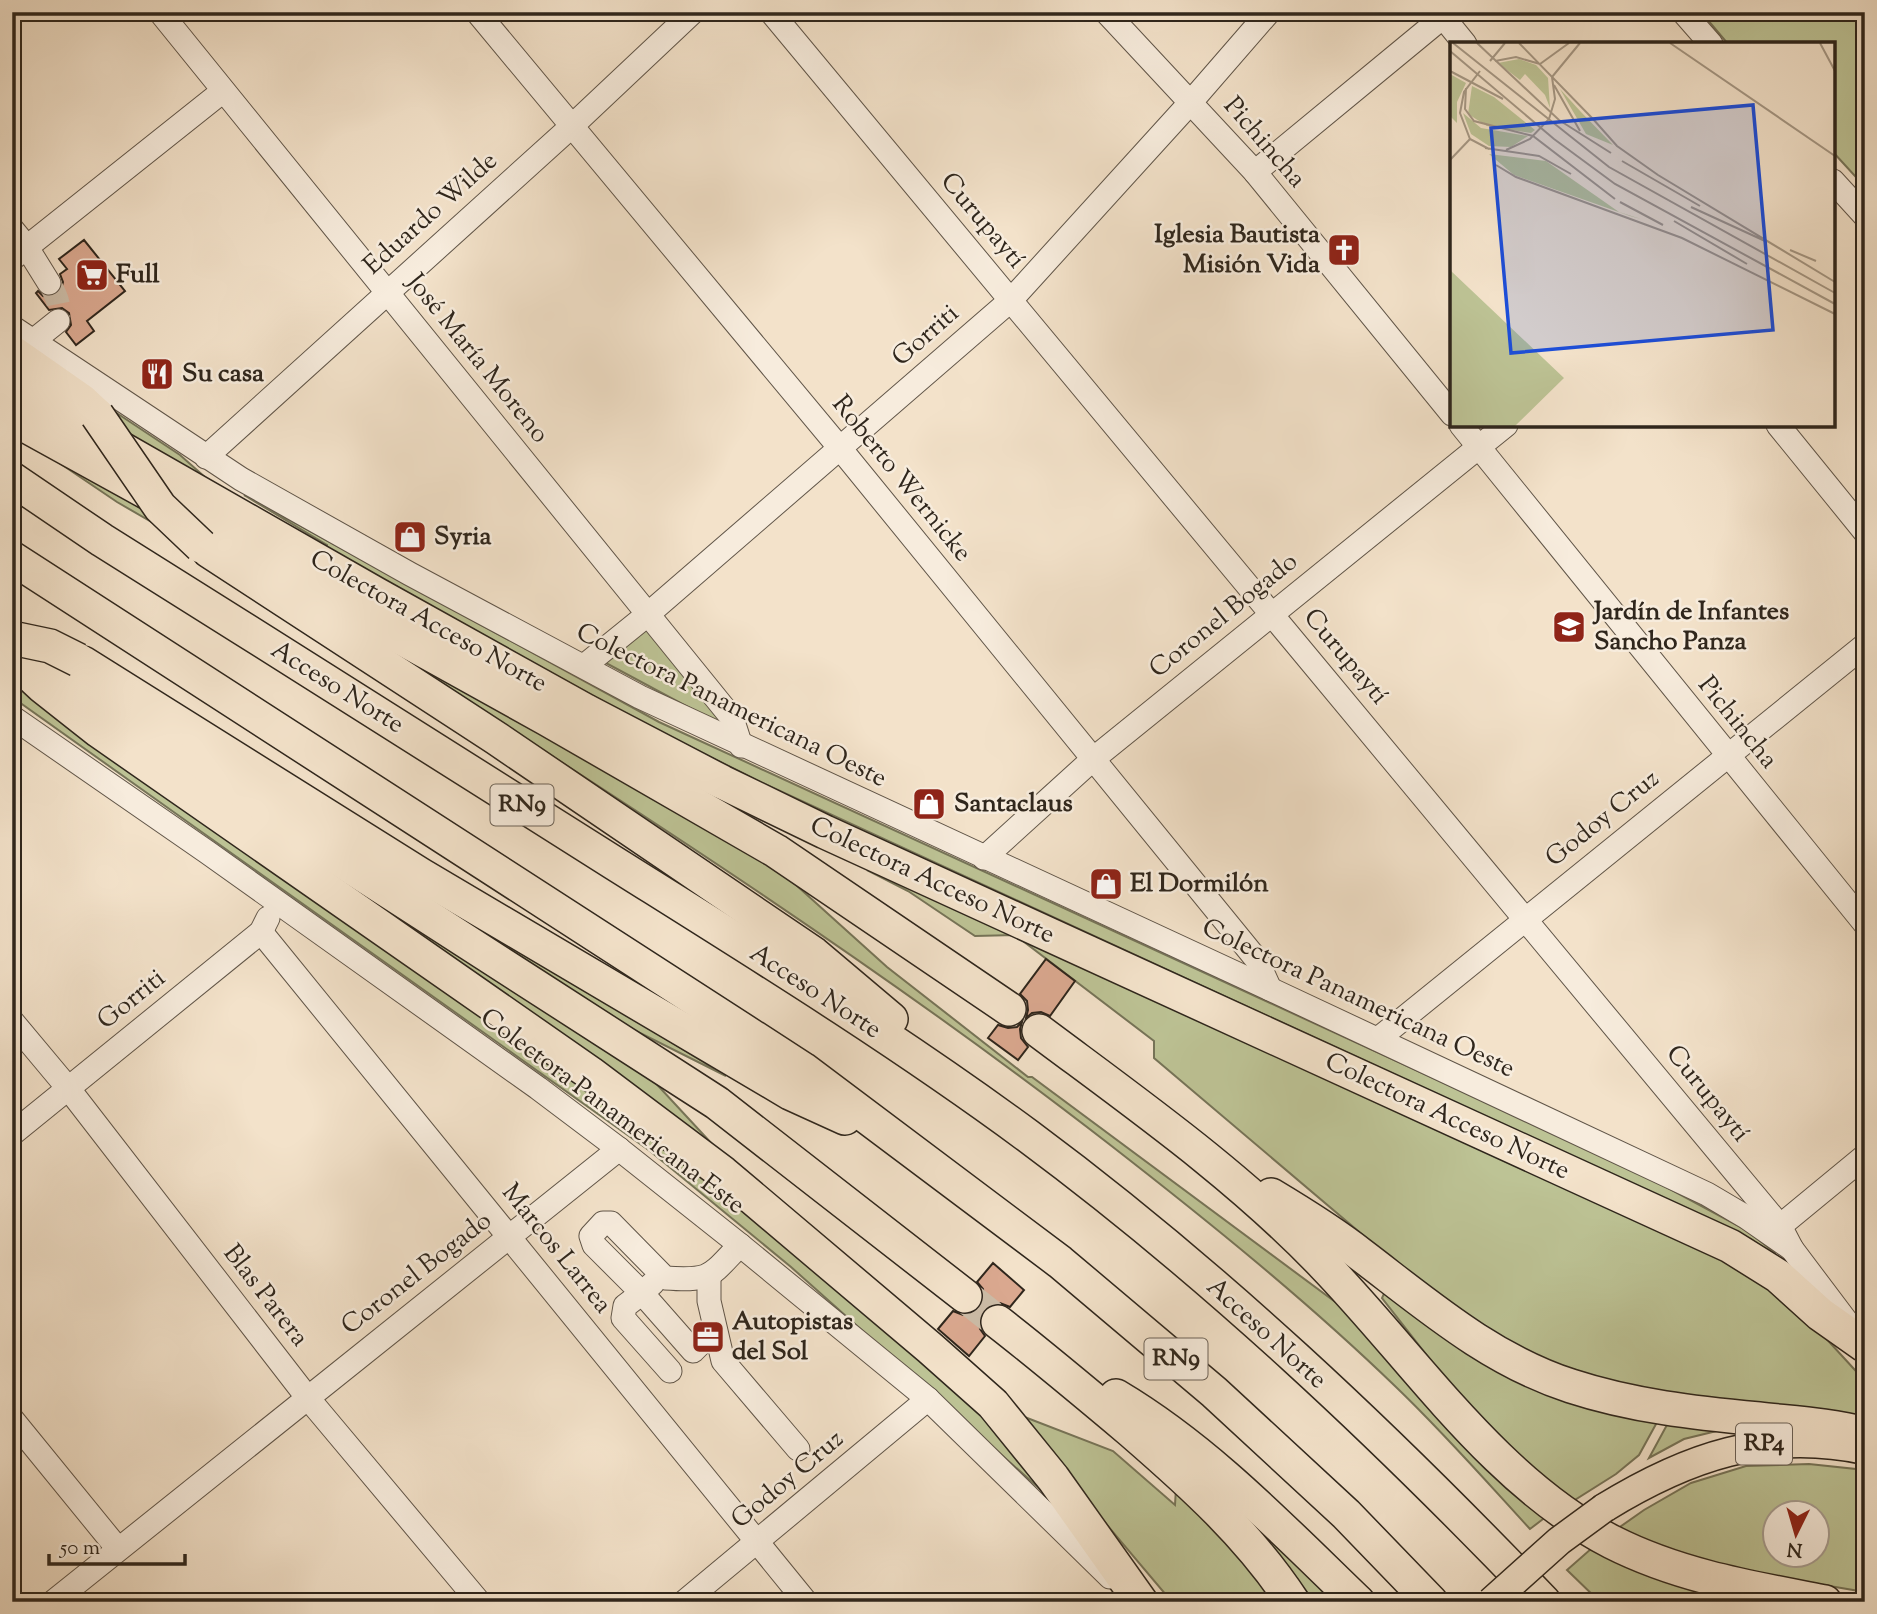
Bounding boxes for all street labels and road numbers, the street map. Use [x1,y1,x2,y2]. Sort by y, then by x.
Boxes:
street label: Pichincha [1214,89,1314,197]
street label: Eduardo Wilde [356,144,506,284]
street label: Curupaytí [931,165,1033,277]
street label: José María Moreno [396,265,557,452]
street label: Gorriti [884,296,968,376]
street label: Roberto Wernicke [822,388,980,570]
street label: Colectora Acceso Norte [304,544,552,700]
street label: Coronel Bogado [1142,544,1306,688]
street label: Curupaytí [1294,601,1396,713]
street label: Colectora Panamericana Oeste [569,614,893,798]
street label: Acceso Norte [265,635,409,741]
street label: Pichincha [1688,669,1786,777]
street label: Godoy Cruz [1538,761,1668,876]
road number: RN9 [490,784,554,826]
street label: Colectora Acceso Norte [804,808,1060,954]
street label: Colectora Panamericana Oeste [1195,910,1521,1088]
street label: Acceso Norte [742,935,888,1049]
street label: Gorriti [90,961,174,1039]
street label: Colectora Panamericana Este [472,1000,752,1224]
street label: Curupaytí [1656,1037,1758,1151]
street label: Colectora Acceso Norte [1319,1044,1575,1190]
street label: Marcos Larrea [492,1176,620,1322]
street label: Coronel Bogado [334,1203,500,1345]
street label: Blas Parera [213,1237,317,1355]
street label: Acceso Norte [1198,1270,1334,1398]
road number: RN9 [1144,1338,1208,1380]
street label: Godoy Cruz [724,1422,853,1538]
road number: RP4 [1736,1424,1792,1464]

